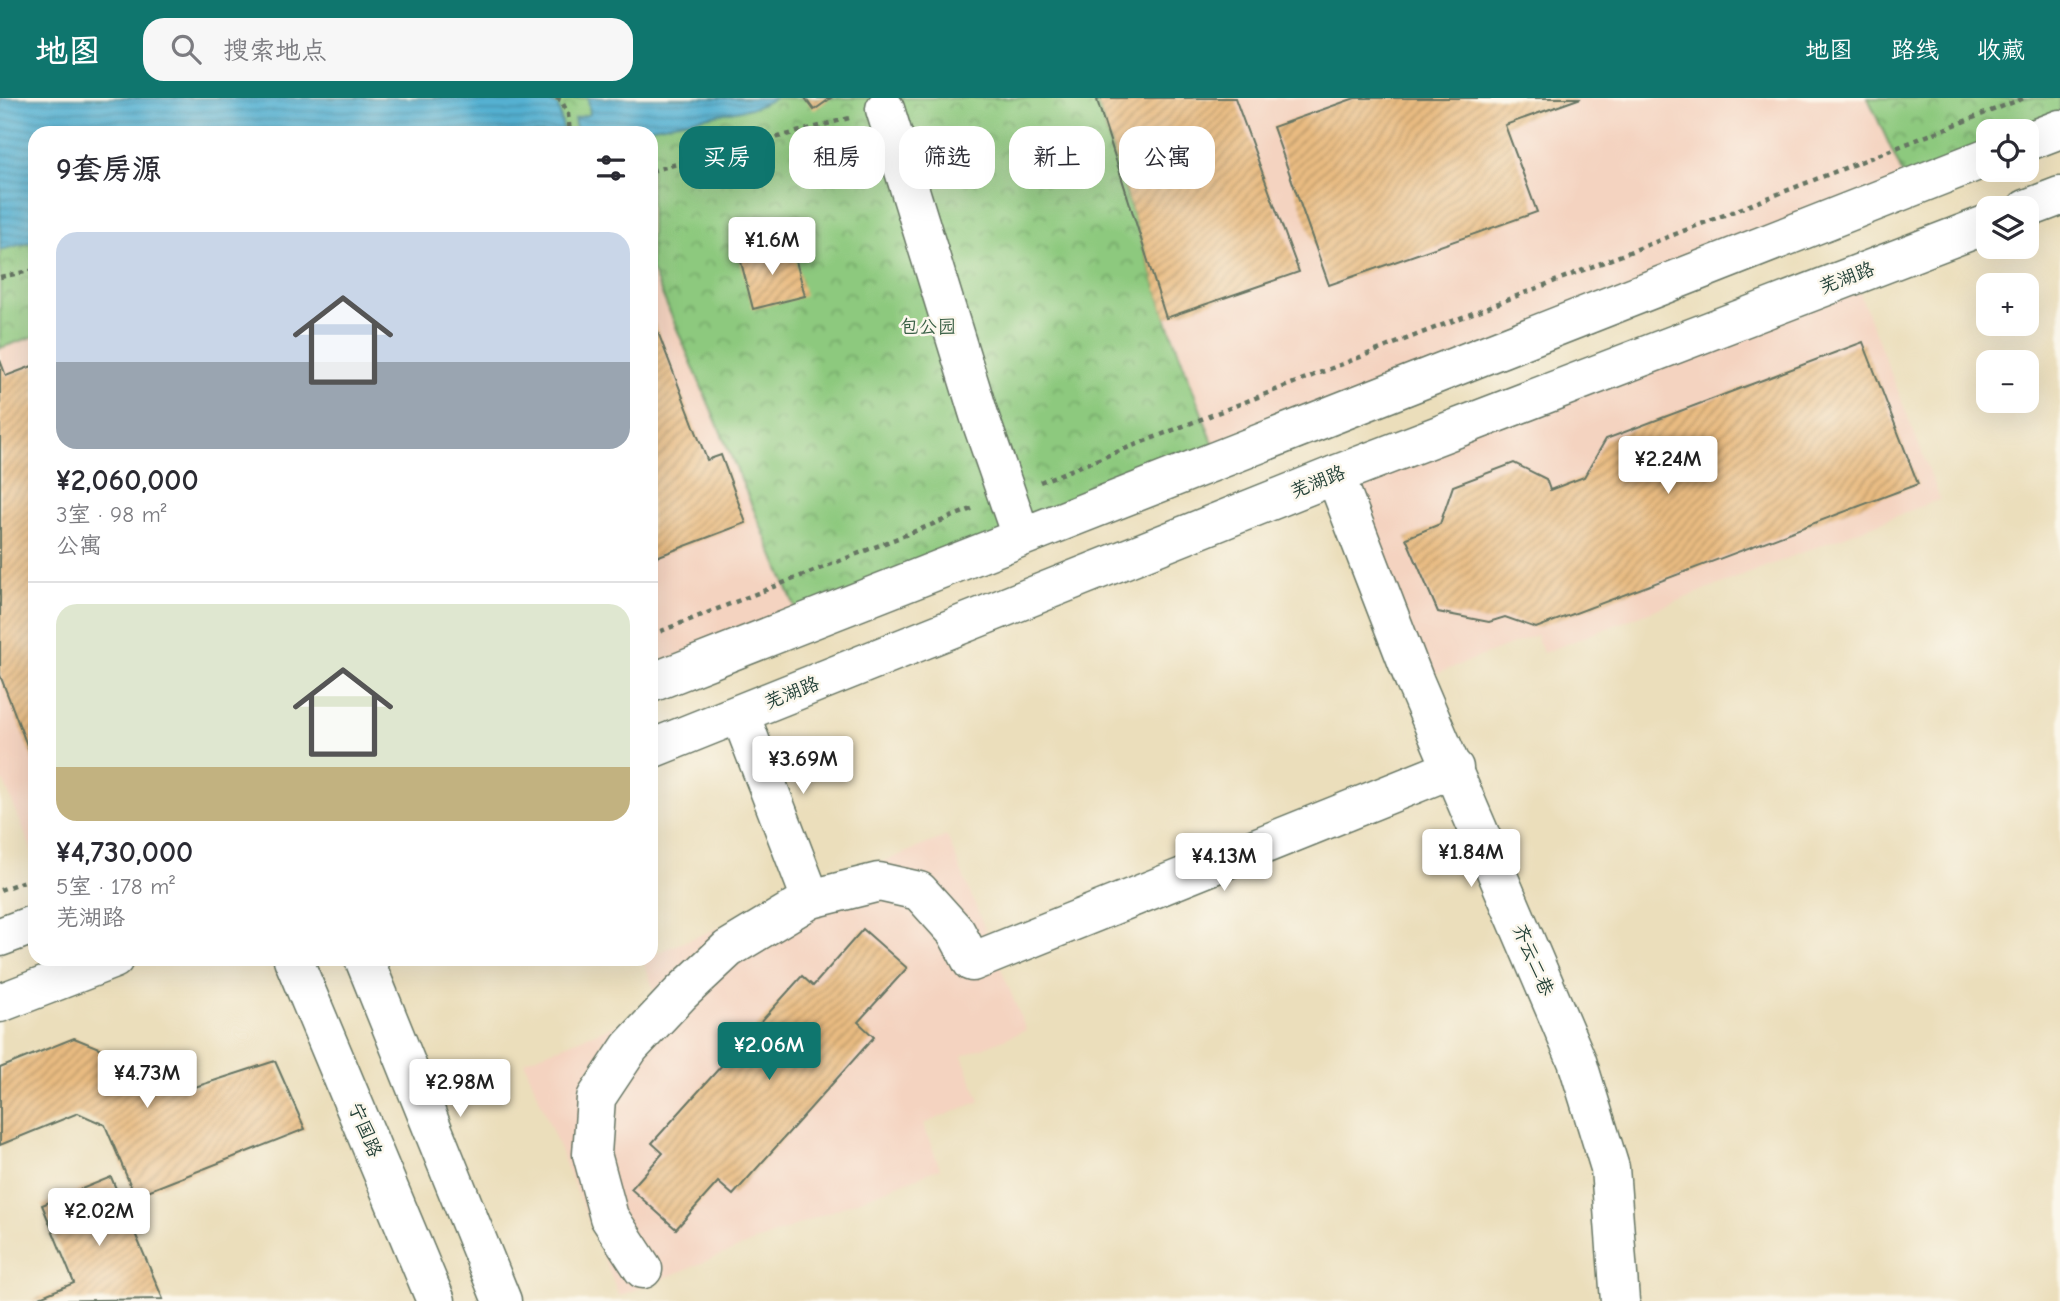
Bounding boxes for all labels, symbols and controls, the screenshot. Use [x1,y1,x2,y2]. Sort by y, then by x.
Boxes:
search box [143,18,633,81]
icon: search [167,30,205,68]
text: 地图 [35,32,101,70]
text: 搜索地点 [223,36,327,66]
text: 地图 [1805,36,1853,64]
text: 路线 [1891,36,1939,64]
text: 收藏 [1977,36,2025,64]
map controls [1976,119,2039,413]
button: locate [1976,119,2039,182]
chip: 买房 [679,126,775,189]
chip: 租房 [789,126,885,189]
chip: 筛选 [899,126,995,189]
chip: 新上 [1009,126,1105,189]
chip: 公寓 [1119,126,1215,189]
icon: filters [592,149,630,187]
text: 9套房源 [56,152,162,187]
button: layers [1976,196,2039,259]
pin: ¥1.6M [723,218,821,277]
text: ¥1.6M [744,226,800,253]
street label: 芜湖路 [1816,258,1878,298]
button: + [1976,273,2039,336]
icon: home [280,277,406,403]
park label: 包公园 [899,316,957,338]
button: − [1976,350,2039,413]
pin: ¥2.24M [1611,436,1725,496]
text: ¥2.24M [1634,445,1702,472]
street label: 芜湖路 [1287,461,1349,503]
text: ¥2,060,000 [56,463,199,498]
text: 3室 · 98 m² [56,501,167,528]
text: 公寓 [56,532,102,559]
icon: home [280,649,406,775]
street label: 芜湖路 [761,672,823,714]
pin: ¥3.69M [746,736,860,796]
text: ¥3.69M [768,745,838,772]
pin: ¥1.84M [1414,830,1528,889]
pin: ¥4.13M [1167,834,1281,893]
text: ¥4,730,000 [56,835,193,870]
text: ¥1.84M [1438,838,1504,865]
text: ¥4.13M [1191,842,1257,869]
text: 5室 · 178 m² [56,873,175,900]
text: 芜湖路 [56,904,125,931]
street label: 齐云二巷 [1508,921,1558,999]
pin: ¥2.06M [712,1023,826,1082]
text: ¥2.06M [734,1031,804,1058]
pin: ¥4.73M [90,1051,204,1110]
text: ¥4.73M [114,1059,180,1086]
pin: ¥2.98M [403,1060,517,1119]
text: ¥2.98M [425,1068,495,1095]
street label: 宁国路 [344,1099,386,1161]
pin: ¥2.02M [42,1188,156,1248]
text: ¥2.02M [64,1197,134,1224]

